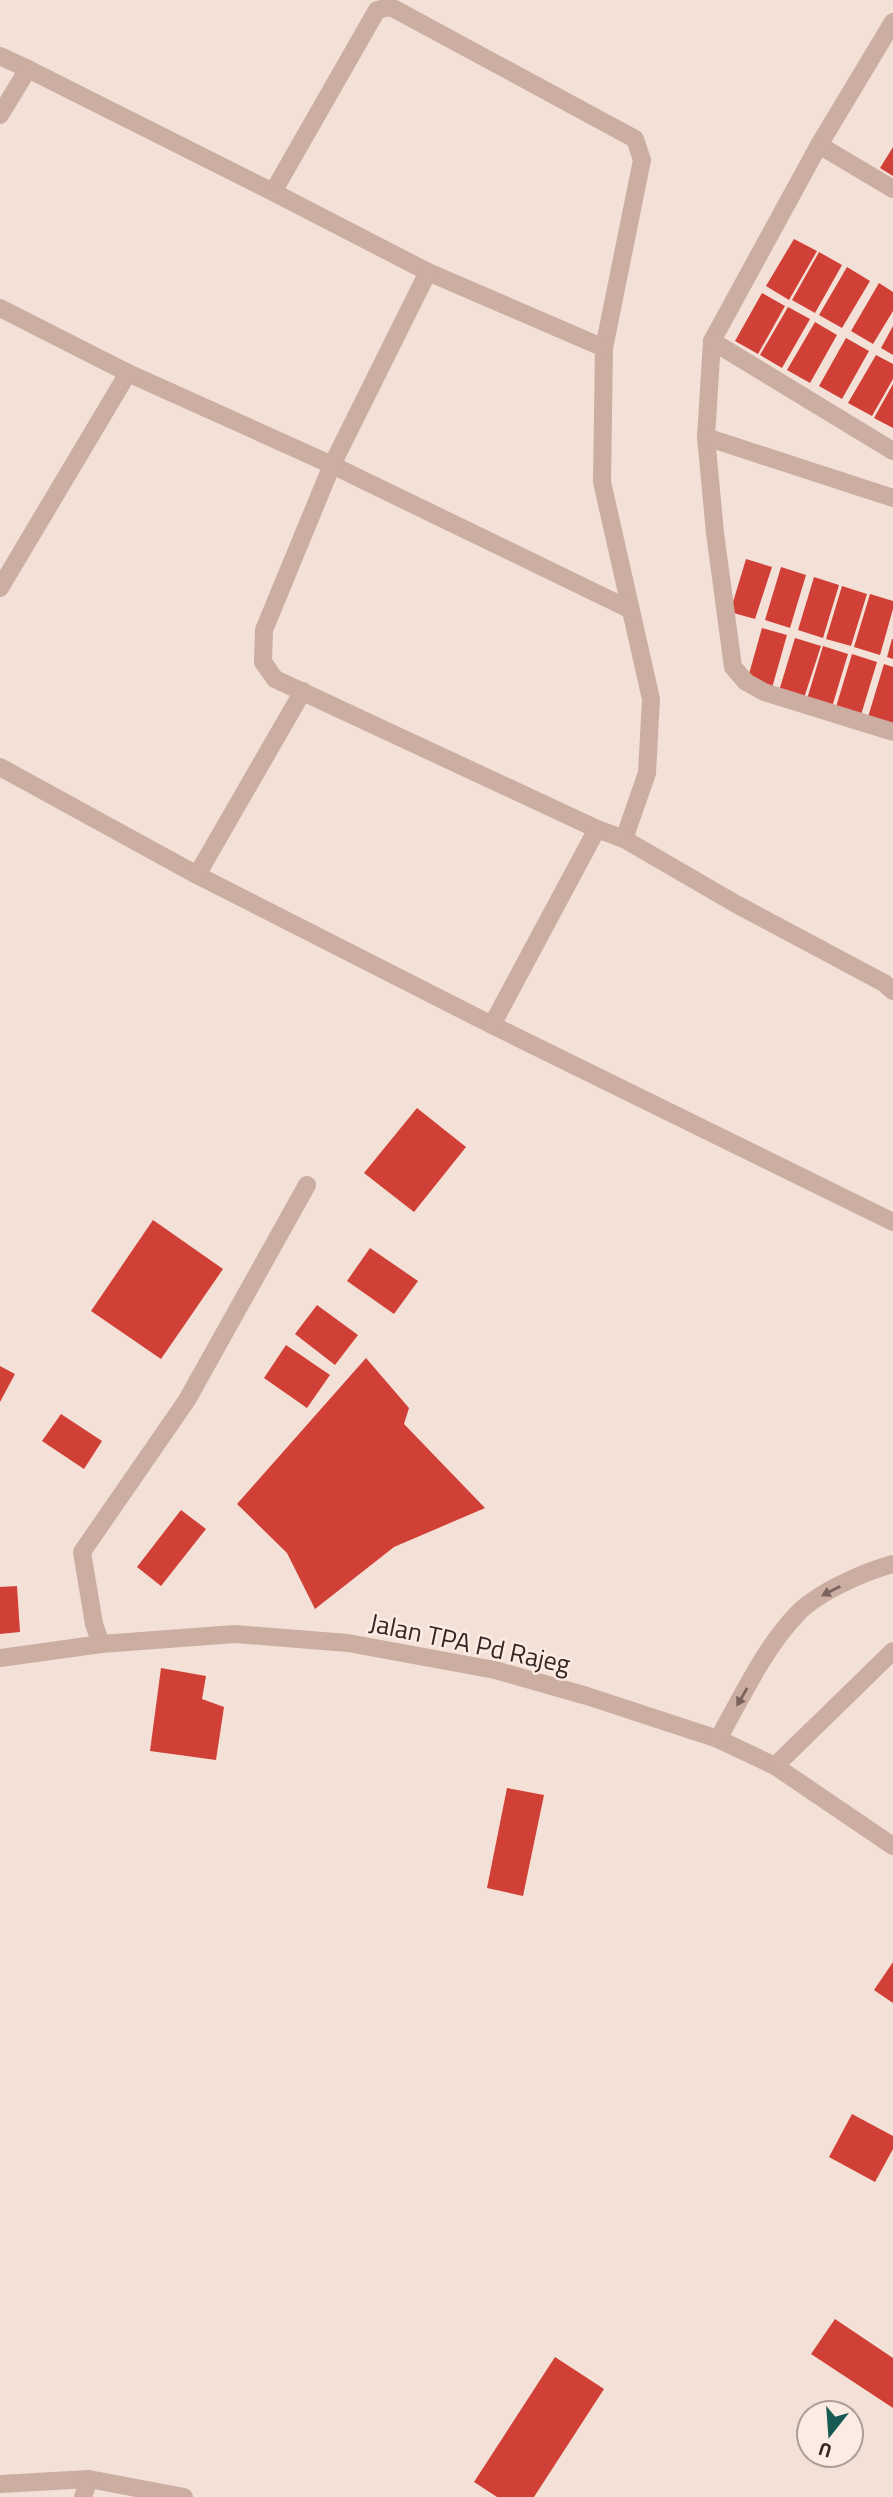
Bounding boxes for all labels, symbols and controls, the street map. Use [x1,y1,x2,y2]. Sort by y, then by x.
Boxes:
one-way arrow [821,1586,841,1597]
street label: Jalan TPA Pd Rajeg [366,1603,574,1683]
one-way arrow [736,1687,748,1707]
north arrow [795,2399,865,2469]
text: U [815,2435,835,2466]

